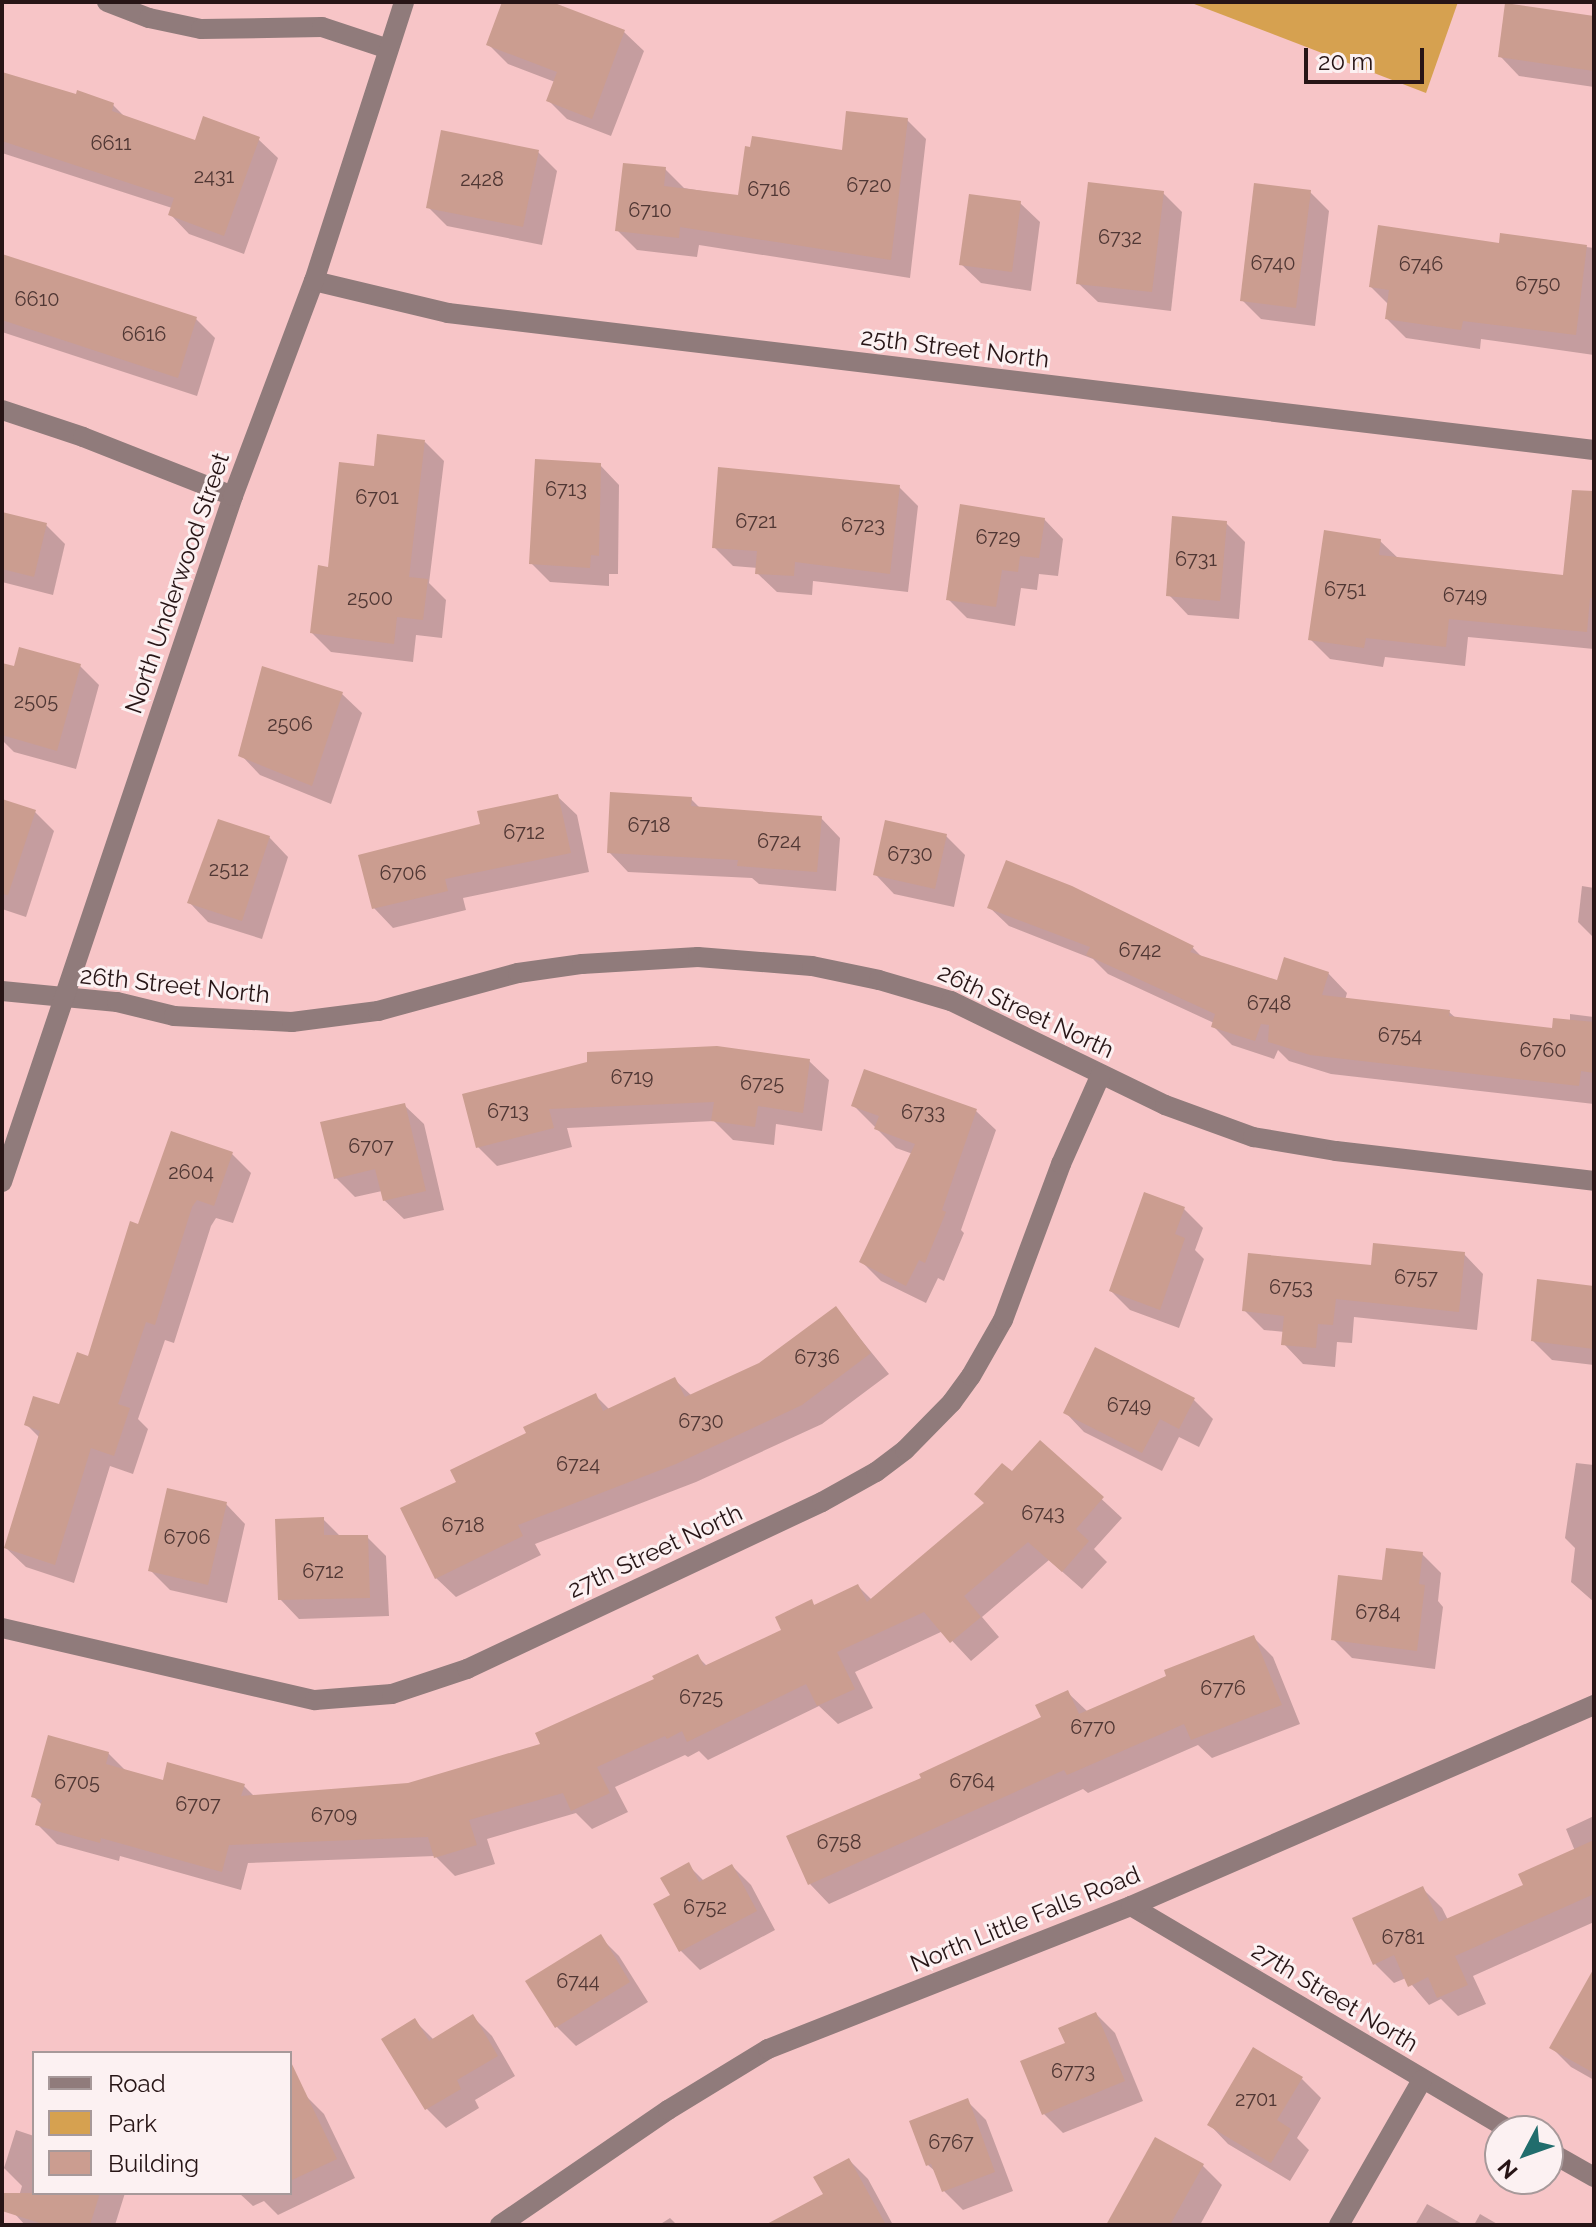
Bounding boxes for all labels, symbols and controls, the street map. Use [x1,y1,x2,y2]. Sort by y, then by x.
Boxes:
scale bar [1308,32,1428,82]
text: 20 m [1318,47,1373,76]
house number: 6611 [90,131,132,155]
house number: 2431 [194,164,234,188]
house number: 2428 [460,167,504,191]
house number: 6720 [846,173,892,197]
house number: 6716 [747,177,791,201]
house number: 6710 [628,198,672,222]
house number: 6732 [1098,225,1142,249]
house number: 6740 [1251,251,1295,275]
house number: 6746 [1399,252,1443,276]
house number: 6750 [1515,272,1561,296]
house number: 6610 [15,287,59,311]
house number: 6616 [122,322,166,346]
street label: 25th Street North [859,322,1051,374]
street label: North Underwood Street [119,449,235,717]
house number: 6713 [545,477,587,501]
house number: 6701 [355,485,399,509]
house number: 6721 [735,509,777,533]
house number: 6723 [841,513,885,537]
house number: 6729 [976,525,1020,549]
house number: 6731 [1175,547,1217,571]
house number: 6751 [1324,577,1366,601]
house number: 6749 [1443,583,1487,607]
house number: 2500 [347,586,393,610]
house number: 2505 [14,689,58,713]
house number: 2506 [267,712,313,736]
house number: 6718 [627,813,671,837]
house number: 6712 [503,820,545,844]
house number: 6724 [757,829,801,853]
house number: 6730 [887,842,933,866]
house number: 2512 [209,857,249,881]
house number: 6706 [380,861,426,885]
house number: 6742 [1118,938,1162,962]
street label: 26th Street North [933,958,1119,1064]
street label: 26th Street North [79,961,271,1009]
house number: 6748 [1247,991,1291,1015]
house number: 6754 [1378,1023,1422,1047]
house number: 6760 [1519,1038,1567,1062]
house number: 6719 [610,1065,654,1089]
house number: 6725 [740,1071,784,1095]
house number: 6713 [487,1099,529,1123]
house number: 6733 [901,1100,945,1124]
house number: 6707 [348,1134,394,1158]
house number: 2604 [168,1160,214,1184]
house number: 6757 [1394,1265,1438,1289]
house number: 6753 [1269,1275,1313,1299]
house number: 6736 [794,1345,840,1369]
house number: 6749 [1107,1393,1151,1417]
house number: 6730 [678,1409,724,1433]
house number: 6724 [556,1452,600,1476]
street label: 27th Street North [563,1498,747,1604]
house number: 6743 [1021,1501,1065,1525]
house number: 6718 [441,1513,485,1537]
house number: 6706 [164,1525,210,1549]
house number: 6712 [302,1559,344,1583]
house number: 6784 [1355,1600,1401,1624]
house number: 6776 [1200,1676,1246,1700]
house number: 6725 [679,1685,723,1709]
house number: 6770 [1070,1715,1116,1739]
house number: 6764 [949,1769,995,1793]
house number: 6705 [54,1770,100,1794]
house number: 6707 [175,1792,221,1816]
house number: 6709 [311,1803,357,1827]
house number: 6758 [816,1830,862,1854]
street label: North Little Falls Road [906,1860,1144,1978]
house number: 6752 [683,1895,727,1919]
house number: 6781 [1381,1925,1425,1949]
street label: 27th Street North [1246,1936,1424,2058]
house number: 6744 [556,1969,600,1993]
legend [32,2051,292,2195]
house number: 6773 [1051,2059,1095,2083]
text: Road [108,2069,166,2098]
house number: 2701 [1235,2087,1277,2111]
text: Park [108,2109,157,2138]
north arrow [1484,2115,1564,2195]
house number: 6767 [928,2130,974,2154]
text: Building [108,2149,199,2178]
text: N [1492,2155,1523,2184]

